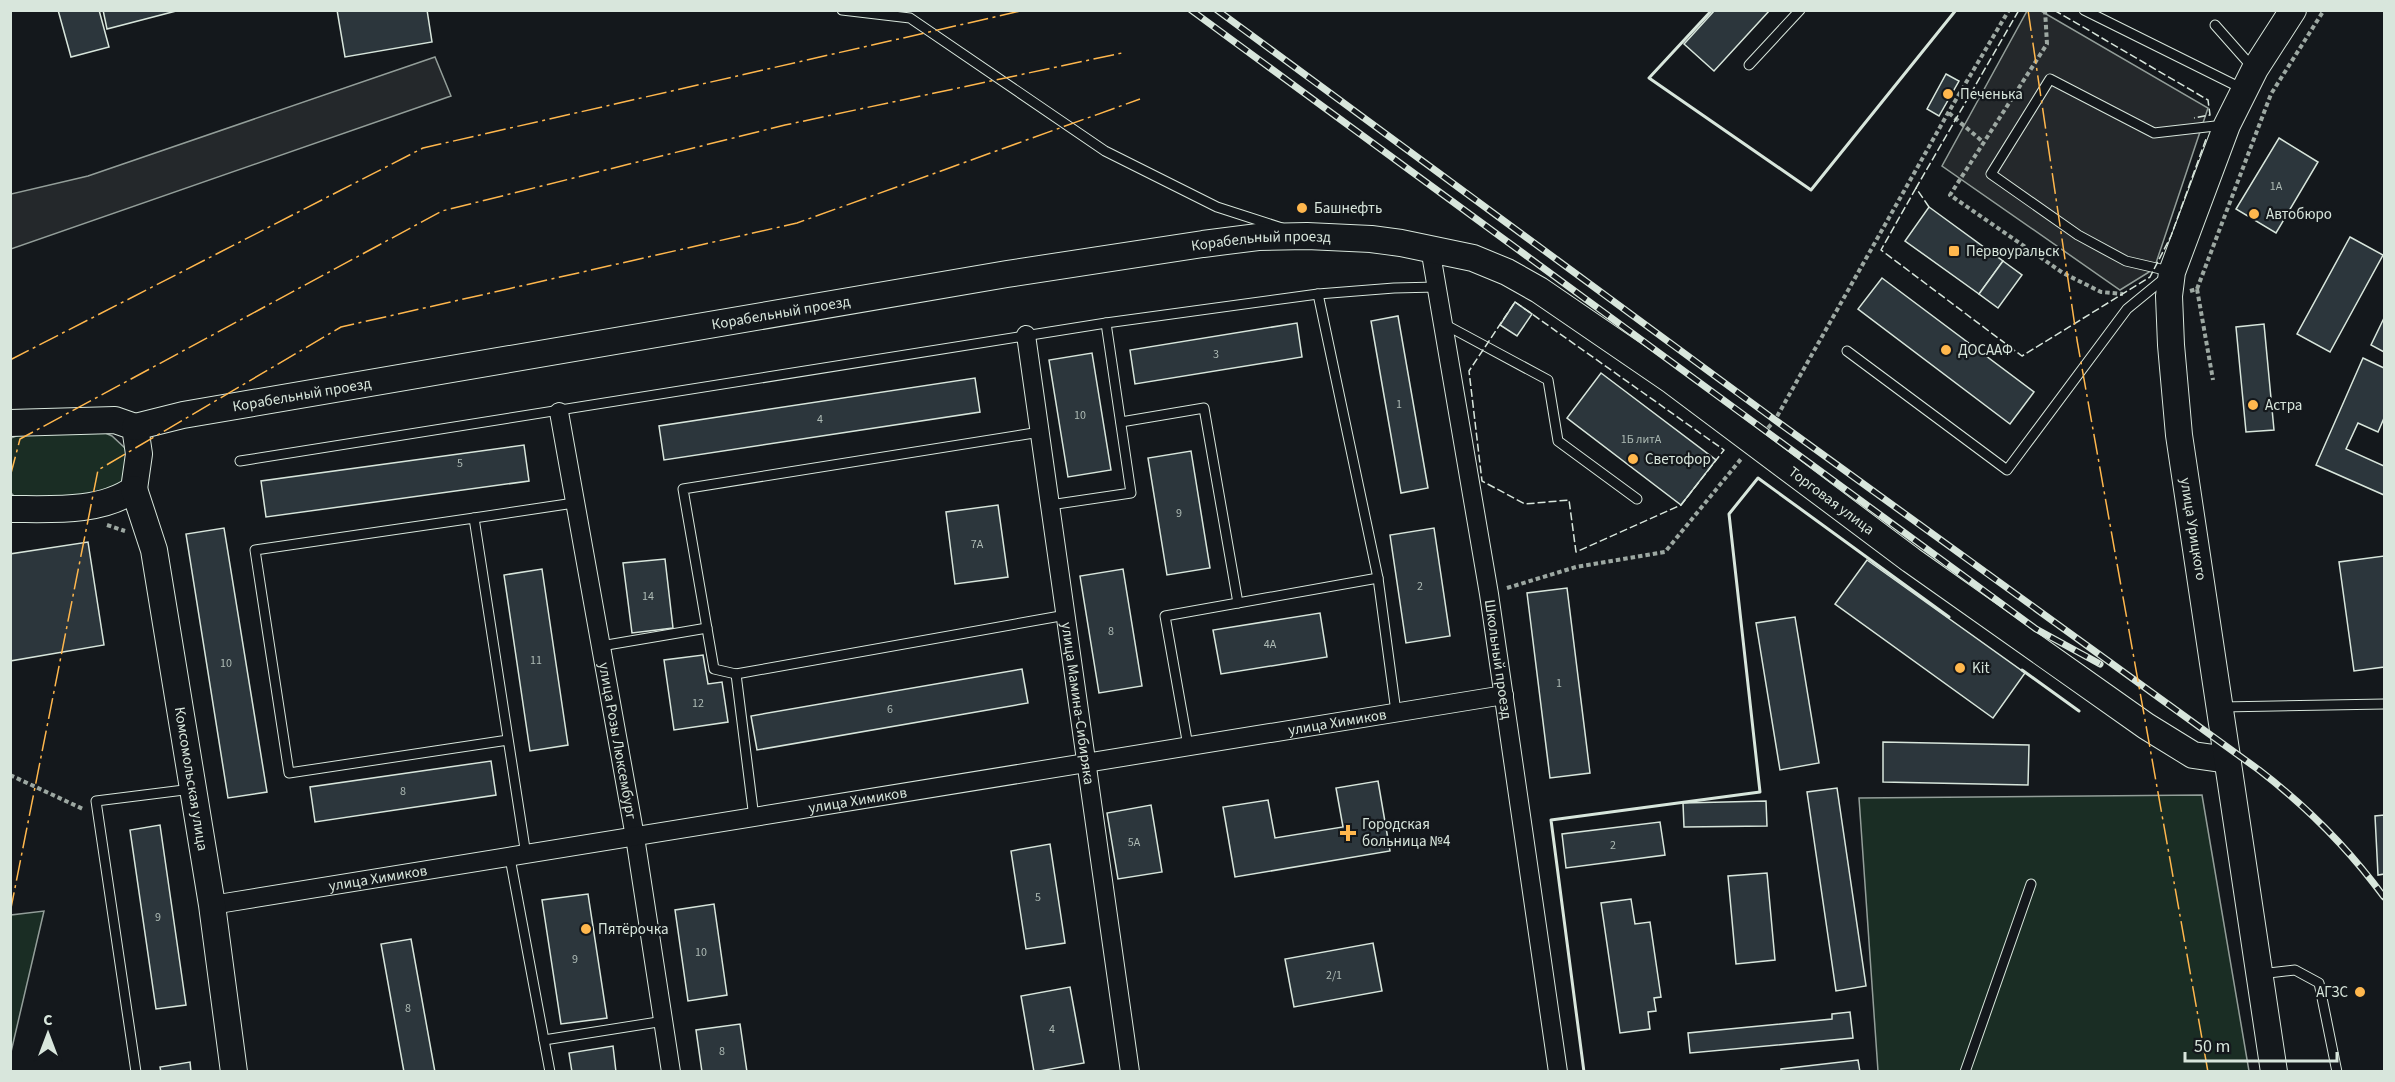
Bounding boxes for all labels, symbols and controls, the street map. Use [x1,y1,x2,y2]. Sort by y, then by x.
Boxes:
place label: Печенька [1960,84,2023,105]
marker: Печенька [1941,87,1955,101]
house number: 1А [2270,178,2283,195]
place label: Башнефть [1314,198,1382,219]
marker: Башнефть [1295,201,1309,215]
place label: Автобюро [2266,204,2332,225]
marker: Автобюро [2247,207,2261,221]
street label: Корабельный проезд [1190,225,1332,256]
place label: Первоуральск [1966,241,2060,262]
marker: Первоуральск [1947,244,1961,258]
street label: Корабельный проезд [710,291,852,335]
place label: ДОСААФ [1958,340,2013,361]
marker: ДОСААФ [1939,343,1953,357]
house number: 3 [1213,346,1219,363]
street label: Корабельный проезд [231,372,373,417]
place label: Астра [2265,395,2302,416]
house number: 1 [1396,396,1402,413]
marker: Астра [2246,398,2260,412]
house number: 10 [1074,407,1086,424]
house number: 4 [817,411,823,428]
house number: 1Б литА [1621,431,1662,448]
place label: Светофор [1645,449,1711,470]
marker: Светофор [1626,452,1640,466]
house number: 5 [457,455,463,472]
street label: Торговая улица [1784,461,1879,540]
street label: улица Урицкого [2175,476,2211,582]
house number: 9 [1176,505,1182,522]
house number: 7А [971,536,984,553]
house number: 2 [1417,578,1423,595]
house number: 14 [642,588,654,605]
street label: Школьный проезд [1479,598,1517,721]
street label: улица Мамина-Сибиряка [1056,621,1100,786]
house number: 8 [1108,623,1114,640]
house number: 4А [1264,636,1277,653]
house number: 11 [530,652,542,669]
house number: 10 [220,655,232,672]
place label: Kit [1972,658,1989,679]
street label: улица Розы Люксембург [593,661,642,821]
marker: Kit [1953,661,1967,675]
house number: 1 [1556,675,1562,692]
house number: 12 [692,695,704,712]
house number: 6 [887,701,893,718]
street label: улица Химиков [1286,704,1388,740]
street label: Комсомольская улица [169,705,213,852]
street label: улица Химиков [807,782,909,818]
house number: 8 [400,783,406,800]
place label: Городская больница №4 [1362,814,1451,852]
marker: Городская больница №4 [1339,824,1357,842]
house number: 5А [1128,834,1141,851]
house number: 2 [1610,837,1616,854]
street label: улица Химиков [327,860,429,896]
house number: 5 [1035,889,1041,906]
house number: 9 [155,909,161,926]
place label: Пятёрочка [598,919,669,940]
marker: Пятёрочка [579,922,593,936]
house number: 10 [695,944,707,961]
house number: 9 [572,951,578,968]
house number: 2/1 [1326,967,1342,984]
place label: АГЗС [2316,982,2348,1003]
marker: АГЗС [2353,985,2367,999]
house number: 8 [405,1000,411,1017]
north arrow [18,1004,78,1064]
text: С [43,1009,53,1031]
house number: 4 [1049,1021,1055,1038]
scale bar [2185,1025,2336,1063]
text: 50 m [2194,1034,2230,1059]
house number: 8 [719,1043,725,1060]

